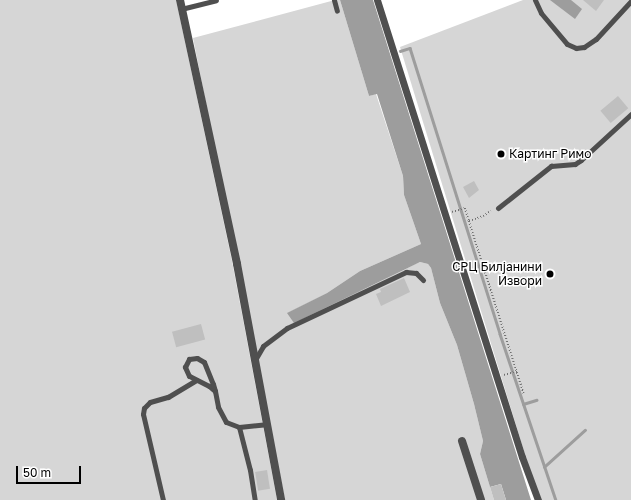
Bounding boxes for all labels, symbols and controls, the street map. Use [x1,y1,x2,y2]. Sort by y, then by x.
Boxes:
place label: Картинг Римо [509,147,591,161]
marker: Картинг Римо [496,149,506,159]
place label: СРЦ Билјанини Извори [452,260,542,288]
marker: СРЦ Билјанини Извори [545,269,555,279]
scale bar [18,458,83,484]
text: 50 m [23,465,51,480]

